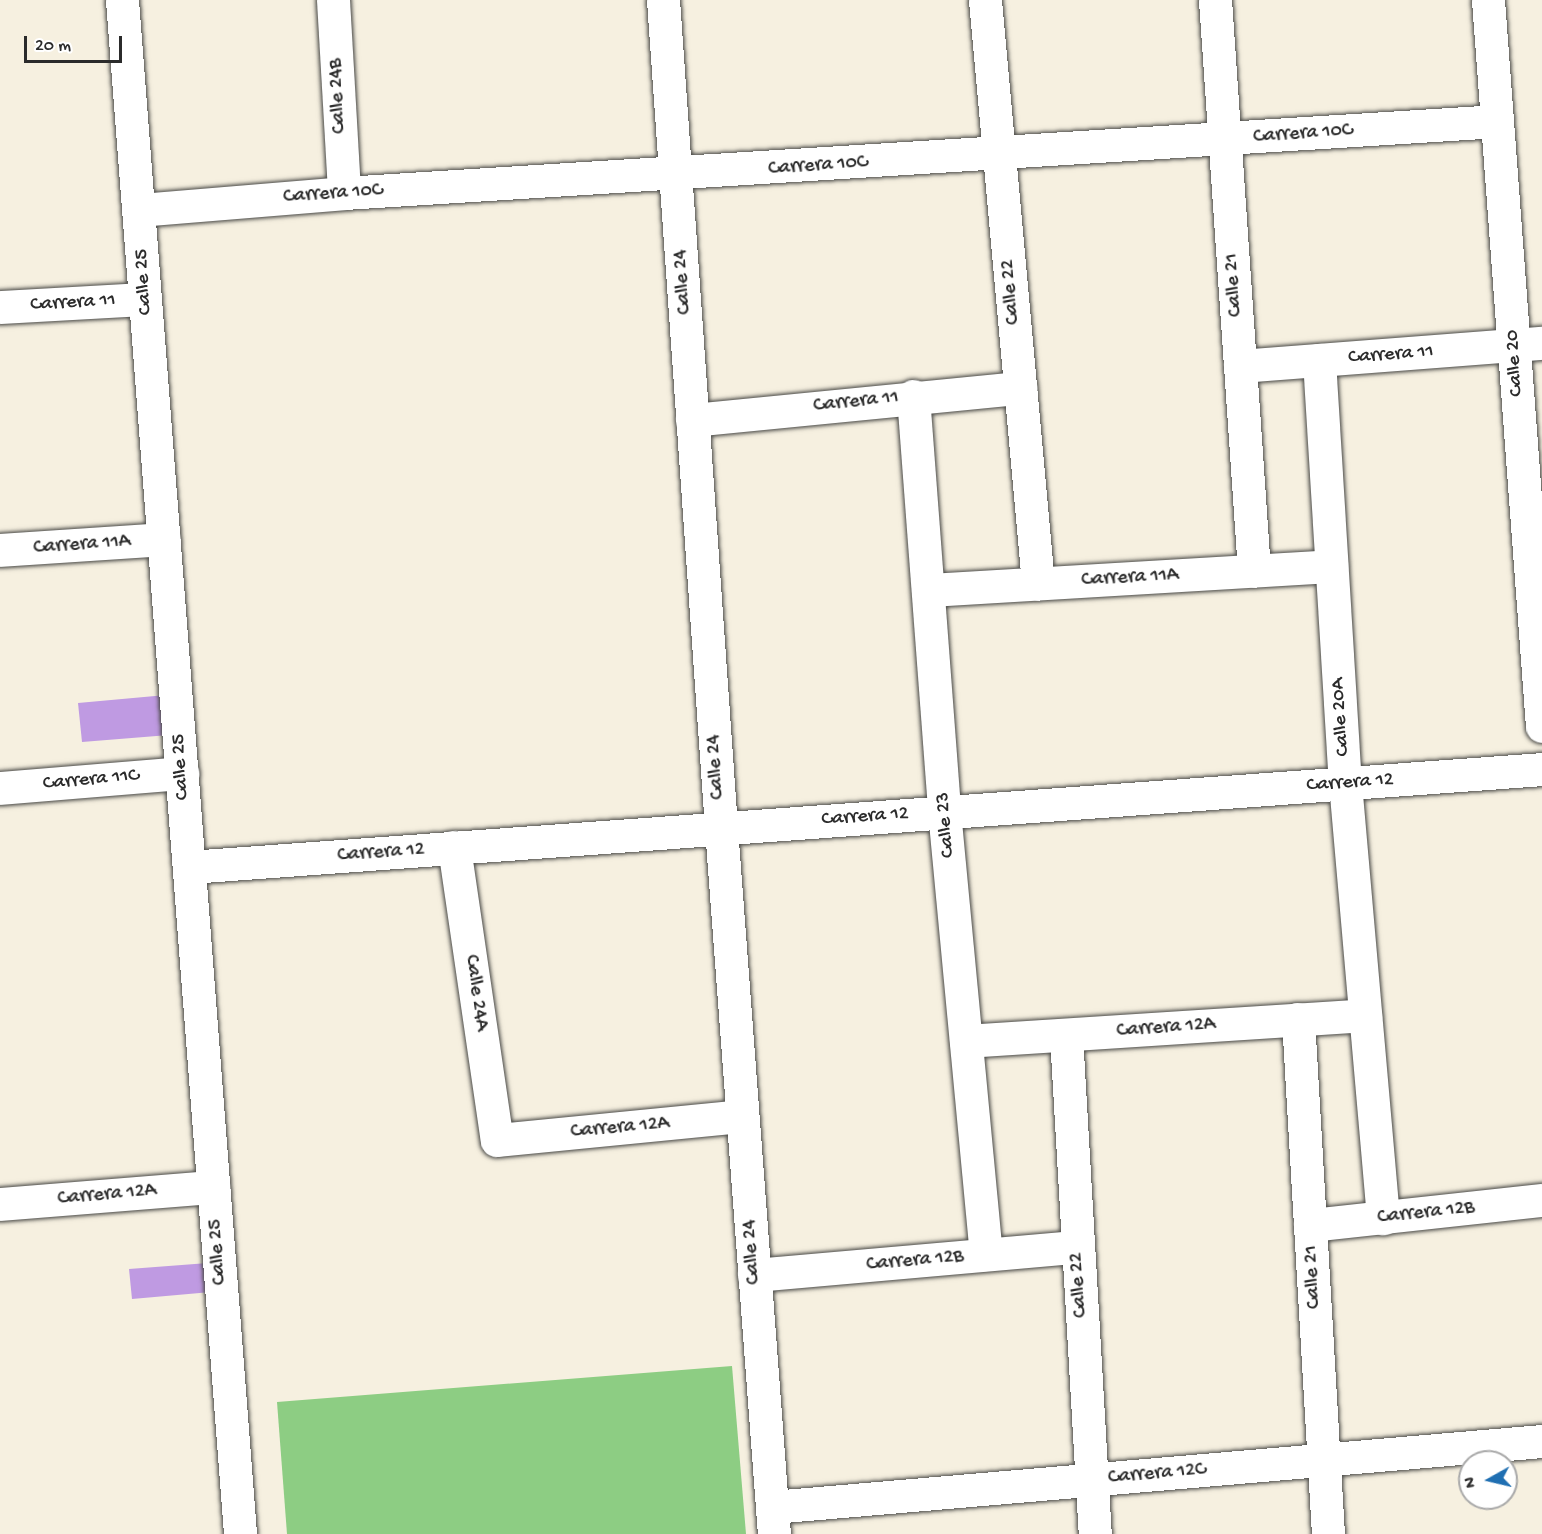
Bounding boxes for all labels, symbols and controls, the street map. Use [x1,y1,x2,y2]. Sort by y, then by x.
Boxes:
scale bar [27,24,124,62]
text: 20 m [35,36,71,57]
street label: Calle 24B [324,58,352,134]
street label: Carrera 10C [1252,119,1354,149]
street label: Carrera 10C [767,151,869,181]
street label: Carrera 10C [282,179,384,209]
street label: Calle 25 [130,248,158,316]
street label: Calle 24 [669,249,697,315]
street label: Calle 21 [1220,252,1248,318]
street label: Calle 22 [996,258,1026,326]
street label: Carrera 11 [30,289,116,317]
street label: Calle 20 [1501,329,1529,397]
street label: Carrera 11 [1348,340,1434,370]
street label: Carrera 11 [812,386,900,418]
street label: Carrera 11A [33,530,131,560]
street label: Carrera 11A [1081,563,1179,593]
street label: Calle 20A [1326,677,1356,757]
street label: Calle 25 [167,733,195,801]
street label: Calle 24 [702,734,730,800]
street label: Carrera 11C [42,764,140,796]
street label: Carrera 12 [1306,768,1394,798]
street label: Calle 23 [931,791,961,859]
street label: Carrera 12 [821,802,909,832]
street label: Carrera 12 [337,838,425,868]
street label: Calle 24A [459,953,493,1033]
street label: Carrera 12A [1116,1013,1216,1043]
street label: Carrera 12A [570,1112,670,1144]
street label: Carrera 12A [57,1179,157,1211]
street label: Carrera 12B [1376,1196,1476,1230]
street label: Calle 25 [204,1218,232,1286]
street label: Calle 24 [738,1219,766,1285]
street label: Carrera 12B [865,1245,965,1277]
street label: Calle 21 [1299,1245,1327,1309]
street label: Calle 22 [1065,1252,1093,1318]
north arrow [1458,1450,1518,1510]
street label: Carrera 12C [1107,1458,1207,1490]
text: N [1462,1476,1482,1489]

